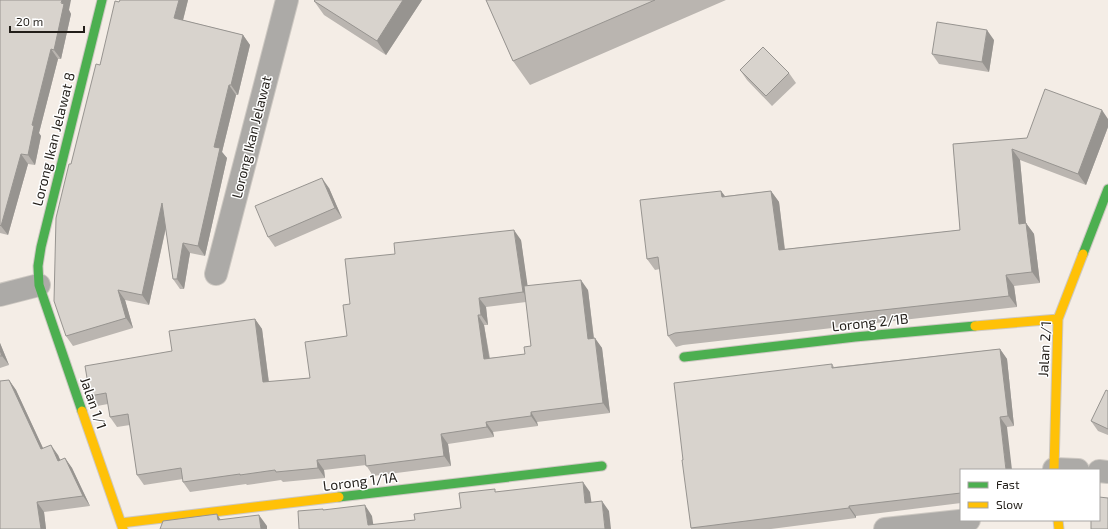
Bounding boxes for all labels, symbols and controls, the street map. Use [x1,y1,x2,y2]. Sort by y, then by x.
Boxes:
scale bar [10,8,84,34]
text: 20 m [16,14,43,28]
street label: Lorong Ikan Jelawat 8 [28,70,78,208]
street label: Lorong Ikan Jelawat [228,74,274,200]
street label: Lorong 2/1B [831,310,909,334]
street label: Jalan 2/1 [1034,320,1054,378]
street label: Jalan 1/1 [77,375,111,431]
street label: Lorong 1/1A [322,468,398,494]
legend [960,469,1100,521]
text: Fast [996,477,1020,491]
text: Slow [996,497,1023,511]

